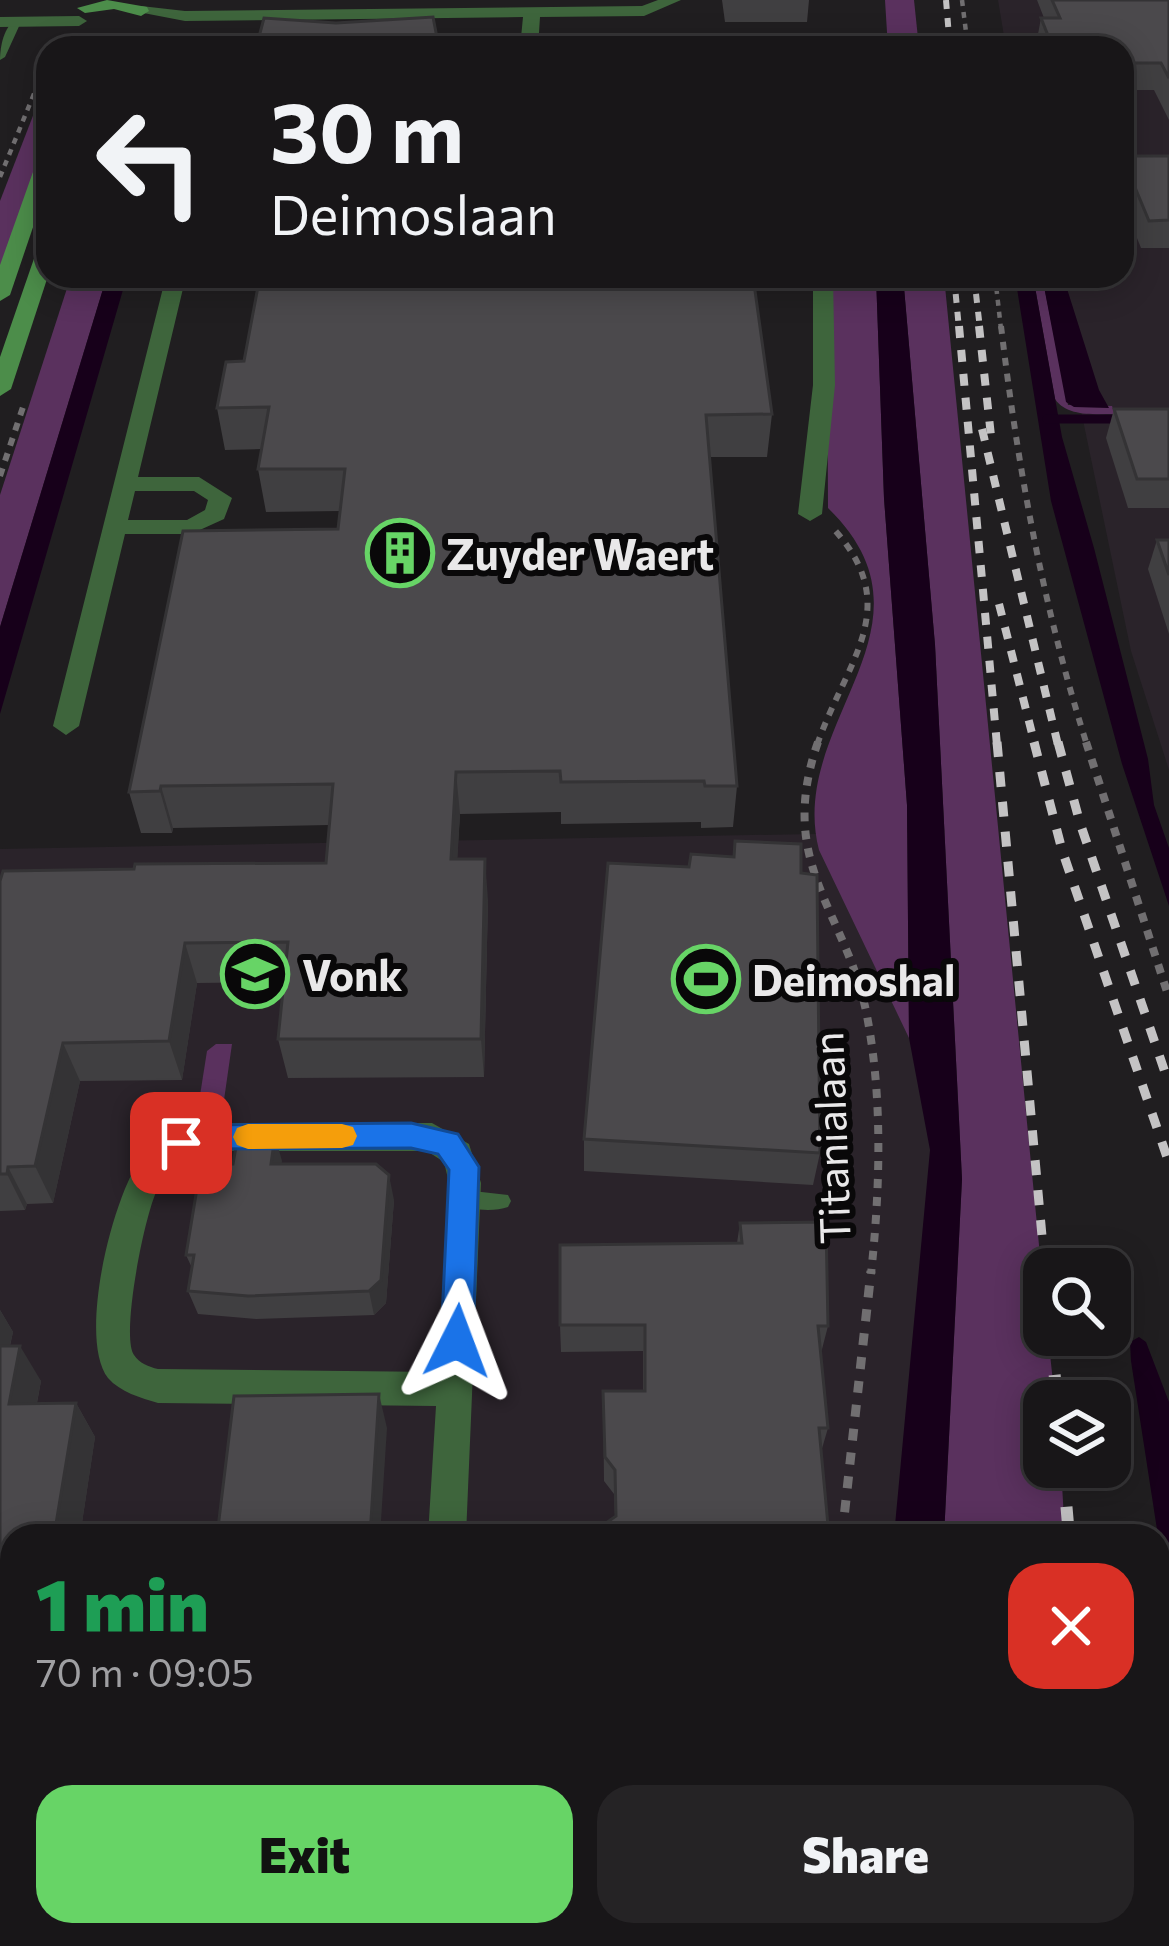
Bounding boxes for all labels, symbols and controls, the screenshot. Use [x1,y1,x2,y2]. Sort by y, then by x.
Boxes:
text: 30 m [270,78,464,180]
icon: left [72,84,228,240]
text: Deimoslaan [270,180,557,246]
building icon: Zuyder Waert [365,518,435,588]
place label: Zuyder Waert [446,527,714,579]
school or university icon: Vonk [220,939,290,1009]
sports icon: Deimoshal [671,944,741,1014]
place label: Vonk [302,948,402,1000]
place label: Deimoshal [752,953,955,1005]
street label: Titanialaan [800,1031,860,1245]
pin [130,1092,232,1194]
icon: arrive [148,1110,214,1176]
map controls [1023,1248,1131,1488]
button: search [1023,1248,1131,1356]
position arrow [394,1278,520,1404]
button: layers [1023,1380,1131,1488]
text: 1 min [36,1558,209,1646]
button: close [1008,1563,1134,1689]
text: 70 m · 09:05 [36,1647,254,1695]
button: Exit [36,1785,573,1923]
button: Share [597,1785,1134,1923]

